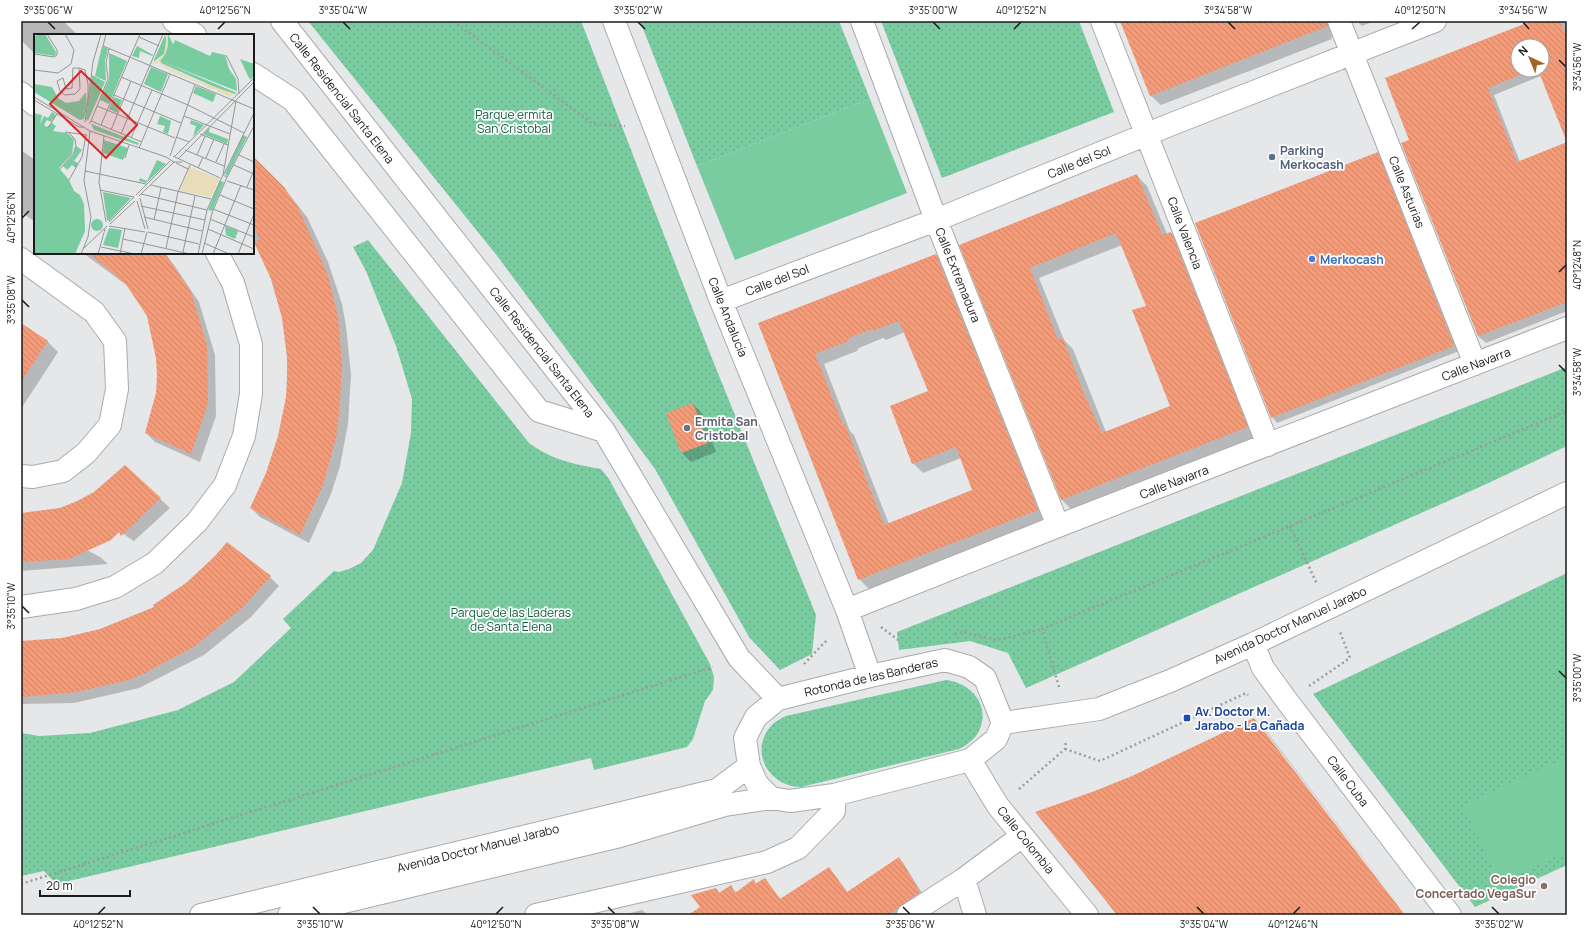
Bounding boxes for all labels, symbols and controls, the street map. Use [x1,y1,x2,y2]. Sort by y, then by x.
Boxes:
text: 3°35'06"W [23,3,73,17]
text: 40°12'56"N [200,3,251,17]
text: 3°35'04"W [319,3,368,17]
text: 3°35'02"W [614,3,663,17]
text: 3°35'00"W [909,3,958,17]
text: 40°12'52"N [996,3,1046,17]
text: 3°34'58"W [1204,3,1253,17]
text: 40°12'50"N [1395,3,1446,17]
text: 3°34'56"W [1499,3,1548,17]
street label: Calle Residencial Santa Elena [286,29,398,167]
inset map [34,34,254,254]
north arrow [1510,38,1550,78]
text: N [1515,42,1531,59]
text: 3°34'56"W [1570,42,1584,91]
park label: Parque ermita San Cristobal [475,106,553,137]
street label: Calle del Sol [1045,142,1113,182]
place label: Parking Merkocash [1280,142,1344,173]
marker: Parking Merkocash [1267,152,1277,162]
street label: Calle Asturias [1385,153,1429,231]
text: 40°12'56"N [4,192,18,243]
street label: Calle Valencia [1163,194,1207,272]
street label: Calle Extremadura [931,225,985,325]
text: 40°12'48"N [1570,240,1584,290]
place label: Merkocash [1320,251,1384,268]
marker: Merkocash [1307,254,1317,264]
street label: Calle del Sol [743,260,811,300]
text: 3°35'08"W [4,275,18,324]
street label: Calle Andalucía [704,275,752,359]
street label: Calle Residencial Santa Elena [486,283,598,421]
street label: Calle Navarra [1439,343,1513,385]
text: 3°34'58"W [1570,347,1584,396]
place label: Ermita San Cristobal [695,413,758,444]
marker: Ermita San Cristobal [682,423,692,433]
street label: Calle Navarra [1137,461,1211,503]
text: 3°35'10"W [4,582,18,629]
street label: Avenida Doctor Manuel Jarabo [1211,582,1369,668]
park label: Parque de las Laderas de Santa Elena [451,604,571,635]
street label: Rotonda de las Banderas [803,653,939,701]
text: 3°35'00"W [1570,653,1584,702]
place label: Av. Doctor M. Jarabo - La Cañada [1195,703,1304,734]
marker: Av. Doctor M. Jarabo - La Cañada [1182,713,1192,723]
street label: Calle Cuba [1323,752,1373,810]
street label: Calle Colombia [993,803,1059,877]
street label: Avenida Doctor Manuel Jarabo [395,820,561,876]
place label: Colegio Concertado VegaSur [1416,871,1536,902]
scale bar [40,872,130,898]
text: 20 m [46,877,73,894]
marker: Colegio Concertado VegaSur [1539,881,1549,891]
text: 40°12'52"N [73,917,123,931]
text: 3°35'10"W [297,917,344,931]
text: 40°12'50"N [471,917,522,931]
text: 3°35'08"W [591,917,640,931]
text: 3°35'06"W [885,917,935,931]
text: 3°35'04"W [1180,917,1229,931]
text: 40°12'46"N [1268,917,1318,931]
text: 3°35'02"W [1475,917,1524,931]

